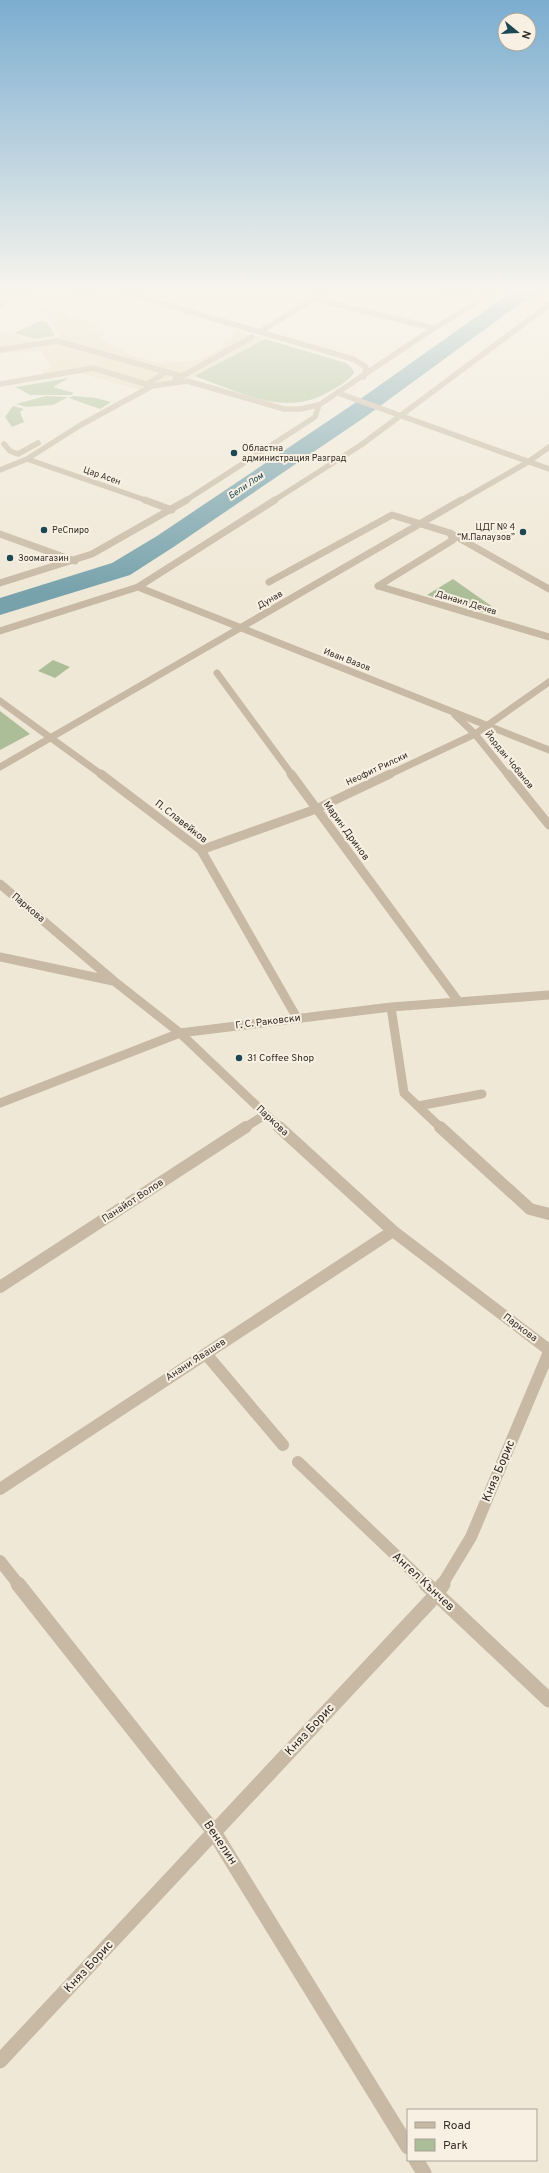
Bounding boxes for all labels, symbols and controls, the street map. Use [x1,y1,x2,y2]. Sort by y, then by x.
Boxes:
north arrow [497,12,537,52]
text: N [518,29,533,41]
place label: Областна администрация Разград [242,443,347,464]
marker: Областна администрация Разград [229,448,239,458]
street label: Цар Асен [82,464,122,488]
water label: Бели Лом [226,470,267,502]
place label: ЦДГ № 4 “М.Палаузов” [457,522,515,543]
marker: РеСпиро [39,525,49,535]
place label: РеСпиро [52,525,89,536]
marker: ЦДГ № 4 “М.Палаузов” [518,527,528,537]
marker: Зоомагазин [5,553,15,563]
place label: Зоомагазин [18,553,69,564]
street label: Дунав [255,588,285,612]
street label: Данаил Дечев [434,588,498,618]
street label: Иван Вазов [322,646,372,674]
street label: Йордан Чобанов [482,728,537,791]
street label: Неофит Рилски [344,750,410,788]
street label: П. Славейков [152,797,210,847]
street label: Марин Дринов [320,799,372,863]
street label: Паркова [9,890,47,926]
street label: Г. С. Раковски [235,1012,301,1032]
place label: 31 Coffee Shop [247,1052,315,1065]
marker: 31 Coffee Shop [234,1053,244,1063]
street label: Паркова [253,1103,291,1139]
street label: Панайот Волов [100,1176,166,1226]
street label: Паркова [500,1311,540,1345]
street label: Анани Явашев [163,1336,229,1384]
street label: Княз Борис [479,1438,519,1504]
street label: Ангел Кънчев [388,1549,458,1615]
street label: Княз Борис [282,1701,338,1759]
street label: Венелин [199,1818,241,1868]
street label: Княз Борис [61,1938,117,1996]
legend [407,2109,537,2161]
text: Road [443,2118,471,2134]
text: Park [443,2138,468,2154]

